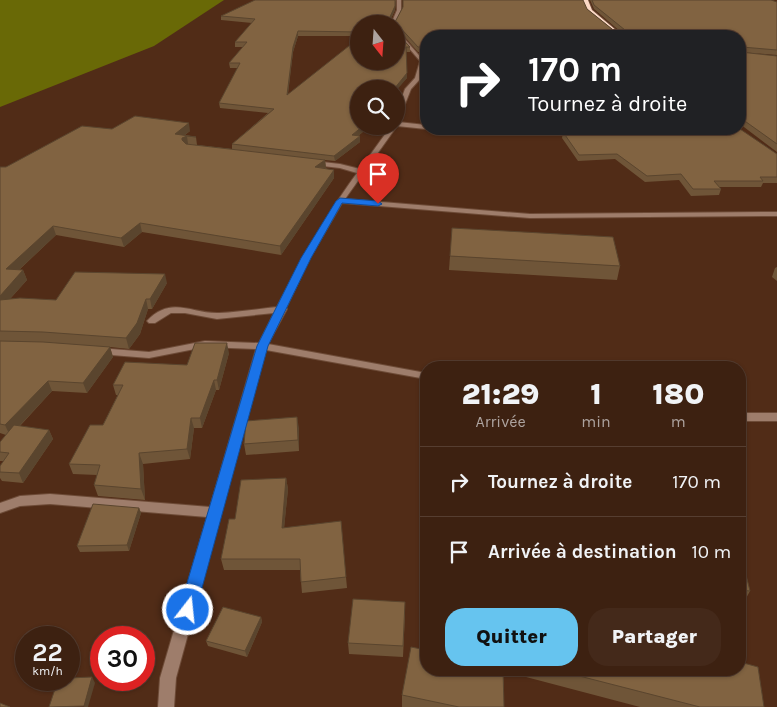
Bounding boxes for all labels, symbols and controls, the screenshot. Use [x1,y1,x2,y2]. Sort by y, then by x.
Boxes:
north arrow [350,15,405,70]
map controls [350,15,405,135]
text: 170 m [528,49,622,90]
icon: right [445,50,510,115]
button: search [350,80,405,135]
text: Tournez à droite [528,91,687,117]
pin [357,153,399,204]
icon: arrive [364,160,392,188]
text: 21:29 [462,376,540,412]
text: 1 [590,376,602,412]
text: 180 [652,376,704,412]
text: Arrivée [476,412,526,431]
text: min [581,412,611,431]
text: m [671,412,686,431]
icon: right [445,468,473,496]
text: Tournez à droite [488,471,632,493]
text: 170 m [672,471,721,493]
icon: arrive [445,538,473,566]
text: Arrivée à destination [488,541,677,563]
text: 10 m [692,541,731,563]
position arrow [161,583,213,635]
button: Quitter [445,608,578,666]
button: Partager [588,608,721,666]
speed limit sign: 30 [90,626,155,691]
text: 22 [32,638,63,667]
text: km/h [32,664,63,678]

